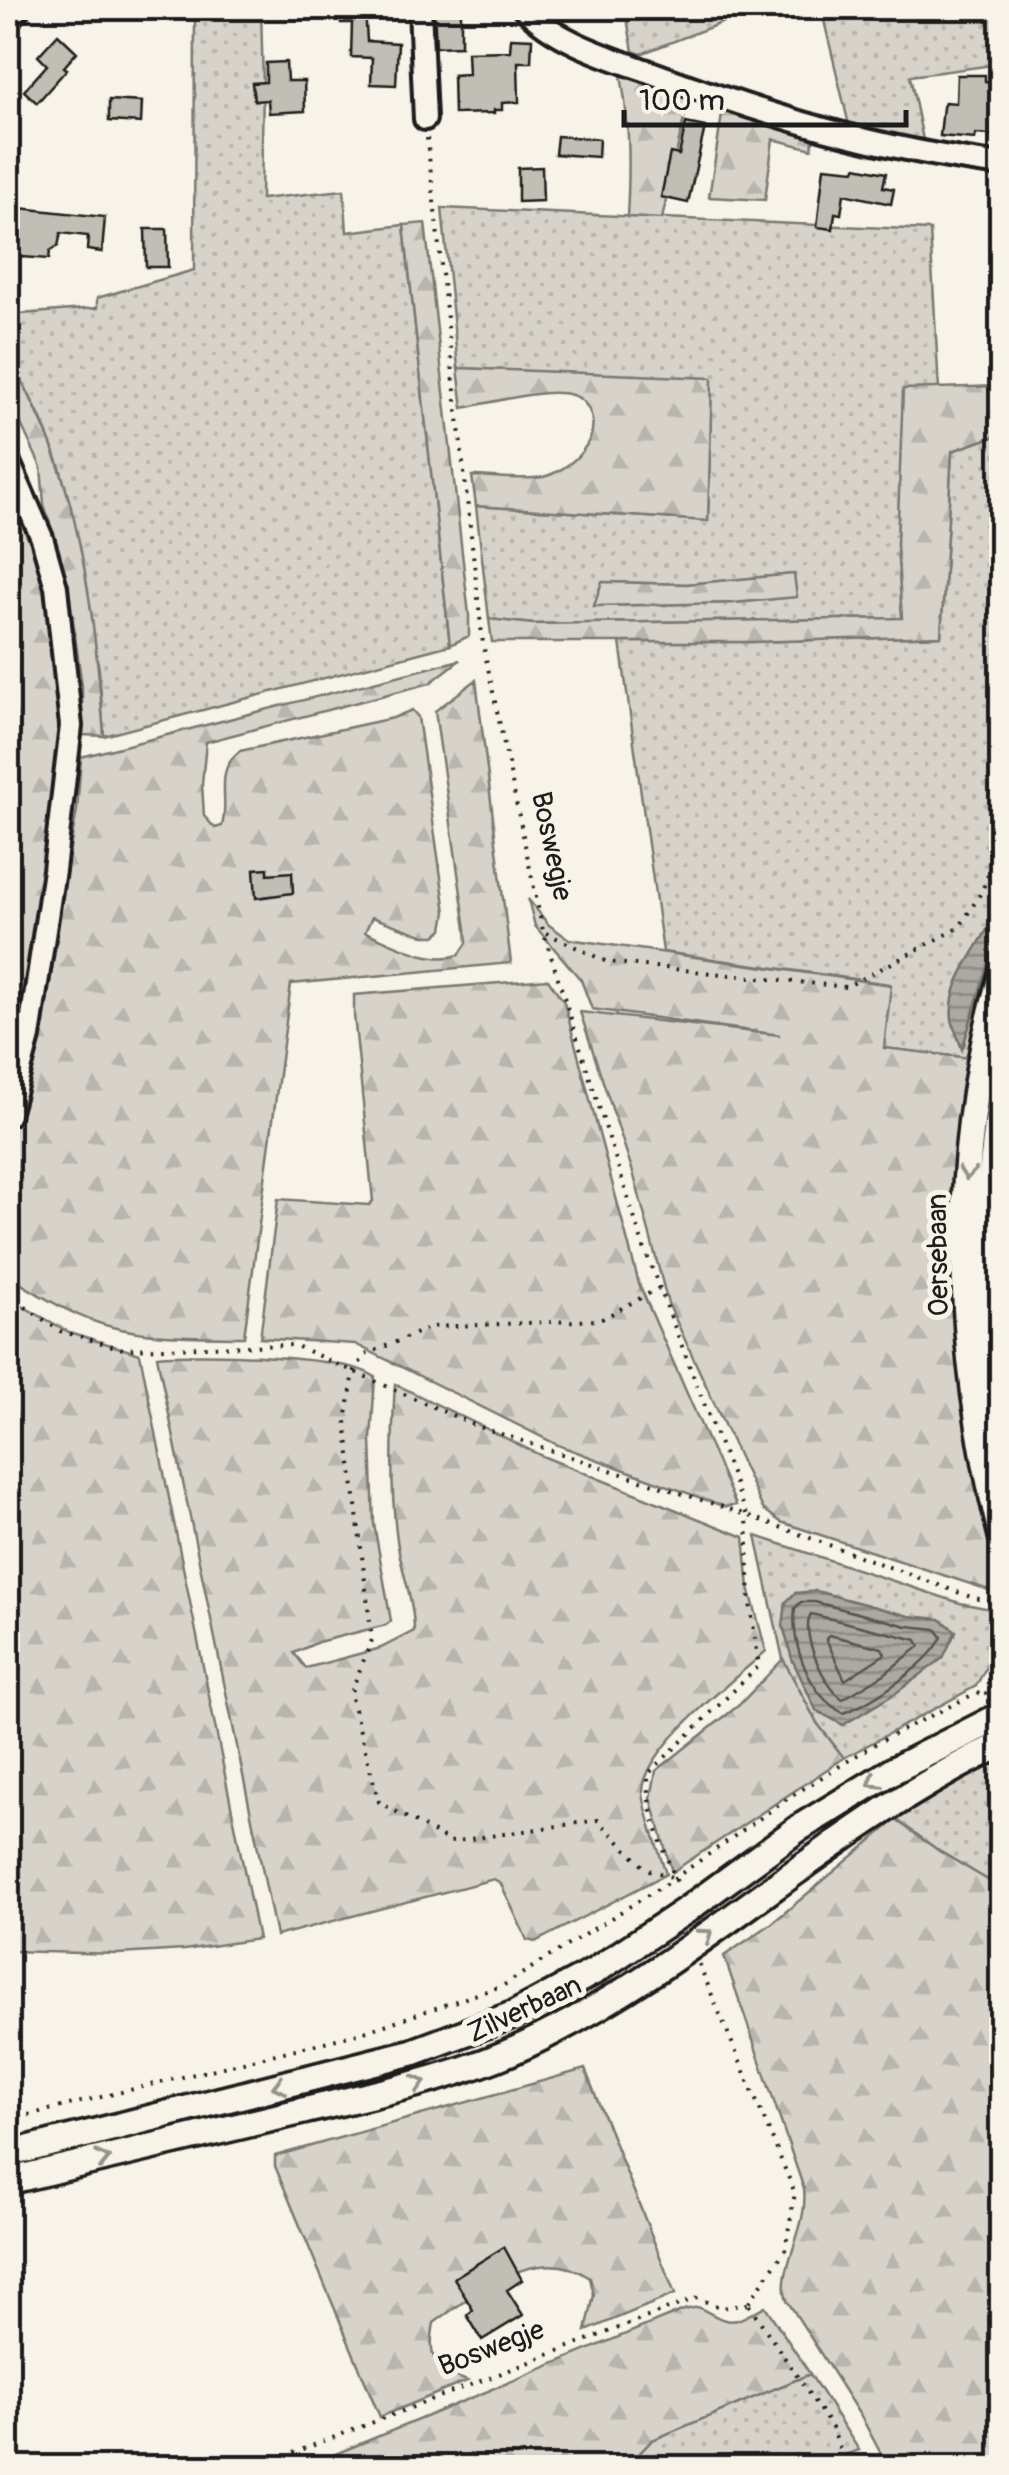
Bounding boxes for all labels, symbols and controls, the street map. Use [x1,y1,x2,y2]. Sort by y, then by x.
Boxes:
scale bar [624,65,906,127]
text: 100 m [639,82,725,119]
street label: Boswegje [523,789,580,904]
one-way arrow [957,1165,979,1181]
street label: Oersebaan [920,1193,957,1317]
one-way arrow [867,1769,885,1788]
one-way arrow [695,1929,713,1946]
street label: Zilverbaan [462,1968,587,2051]
one-way arrow [271,2074,288,2095]
one-way arrow [410,2074,427,2095]
one-way arrow [94,2150,111,2171]
street label: Boswegje [434,2312,550,2385]

